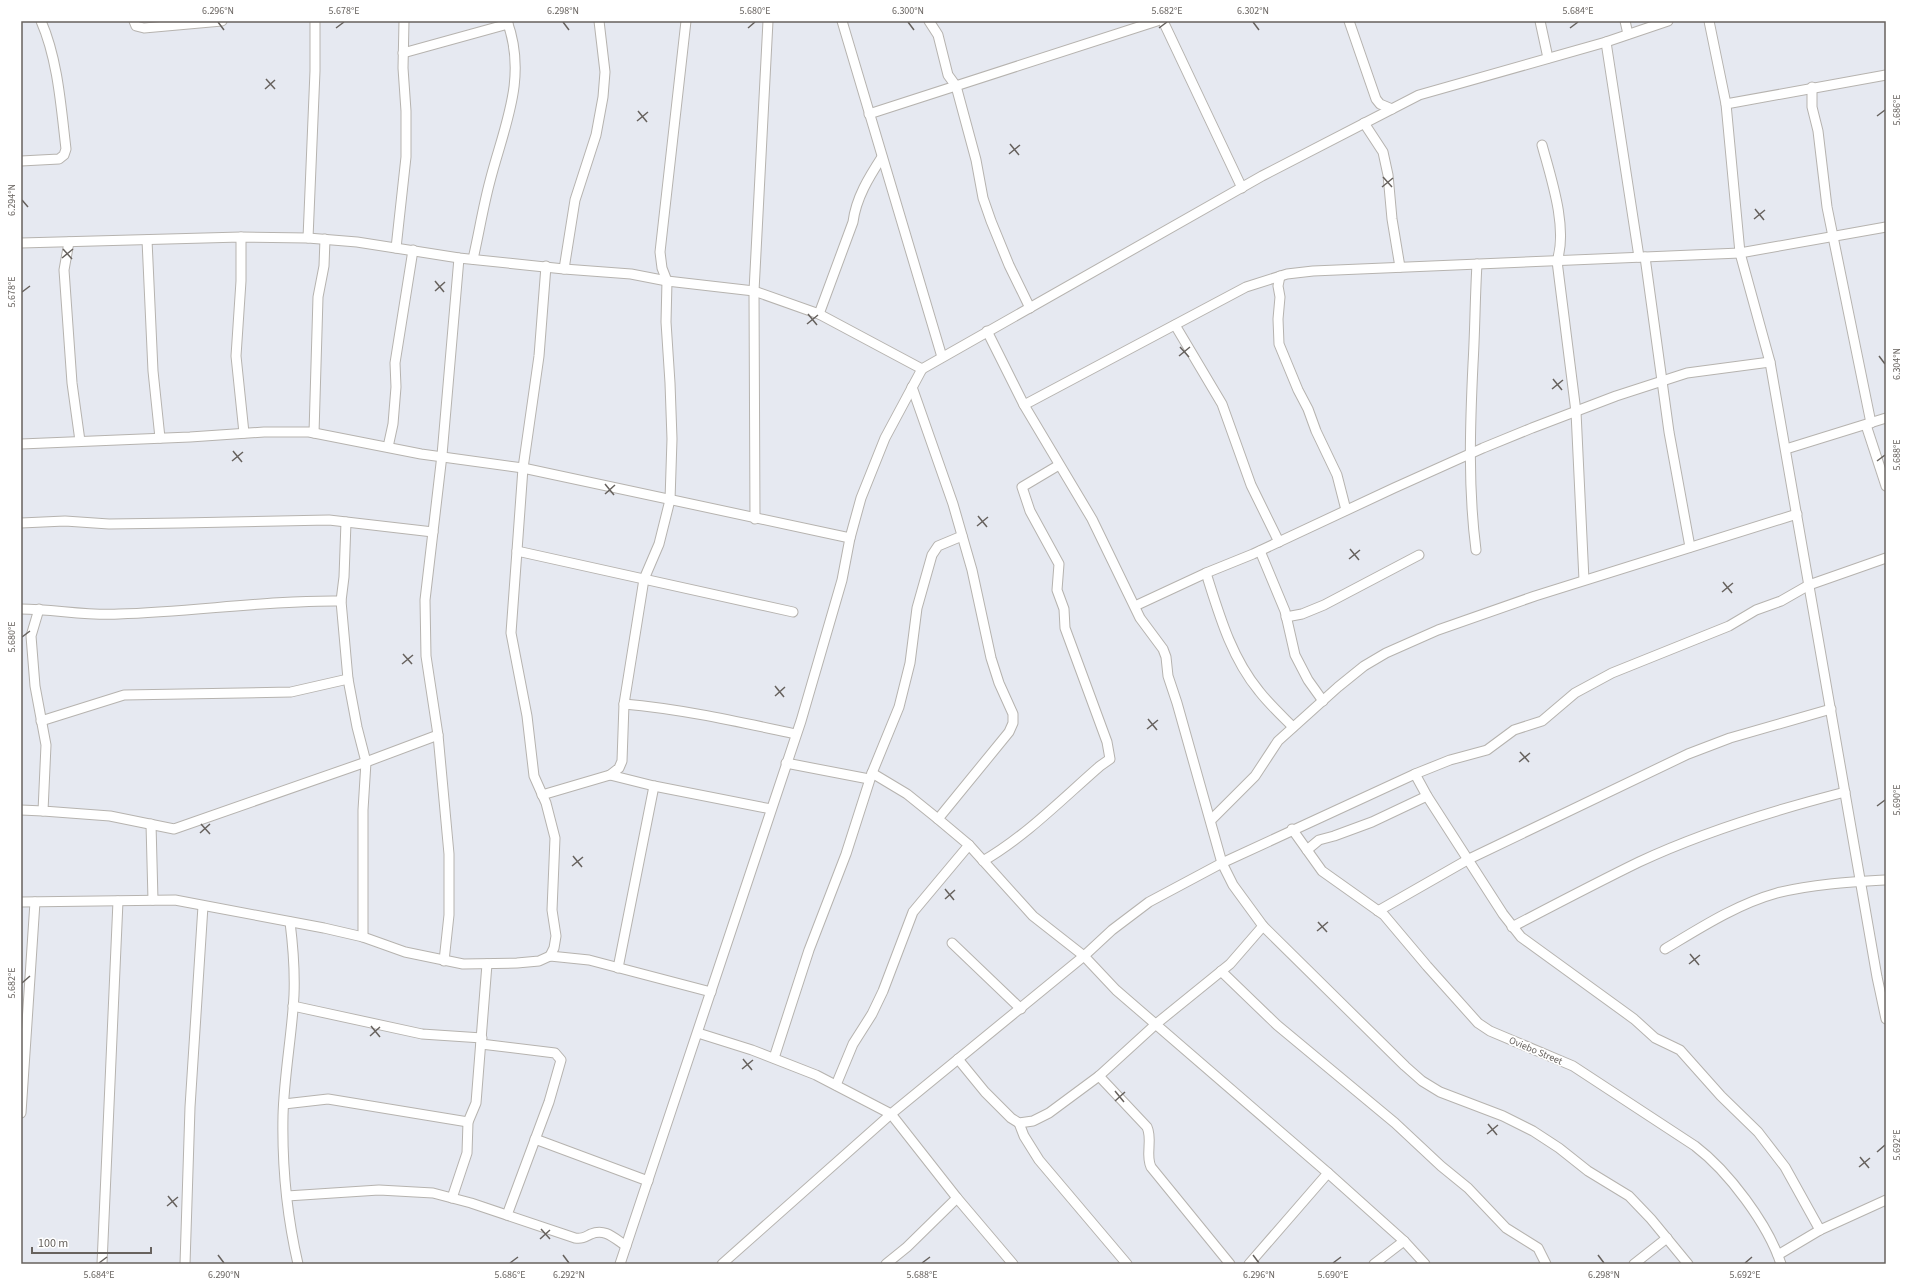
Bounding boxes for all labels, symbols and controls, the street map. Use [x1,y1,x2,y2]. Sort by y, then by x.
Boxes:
text: 6.296°N [202,4,234,18]
text: 5.678°E [329,4,359,18]
text: 6.298°N [547,4,579,18]
text: 5.680°E [740,4,770,18]
text: 6.300°N [892,4,924,18]
text: 5.682°E [1152,4,1182,18]
text: 6.302°N [1237,4,1269,18]
text: 5.684°E [1563,4,1593,18]
text: 5.686°E [1890,95,1904,125]
text: 6.294°N [5,184,19,216]
text: 5.678°E [5,277,19,307]
text: 6.304°N [1890,348,1904,380]
text: 5.688°E [1890,440,1904,470]
text: 5.680°E [5,622,19,652]
text: 5.690°E [1890,785,1904,815]
text: 5.682°E [5,968,19,998]
street label: Oviebo Street [1507,1033,1565,1069]
text: 5.692°E [1890,1130,1904,1160]
scale bar [32,1229,151,1255]
text: 100 m [38,1235,68,1252]
text: 5.684°E [84,1268,114,1282]
text: 6.290°N [208,1268,240,1282]
text: 5.686°E [495,1268,525,1282]
text: 6.292°N [553,1268,585,1282]
text: 5.688°E [907,1268,937,1282]
text: 6.296°N [1243,1268,1275,1282]
text: 5.690°E [1318,1268,1348,1282]
text: 6.298°N [1588,1268,1620,1282]
text: 5.692°E [1730,1268,1760,1282]

